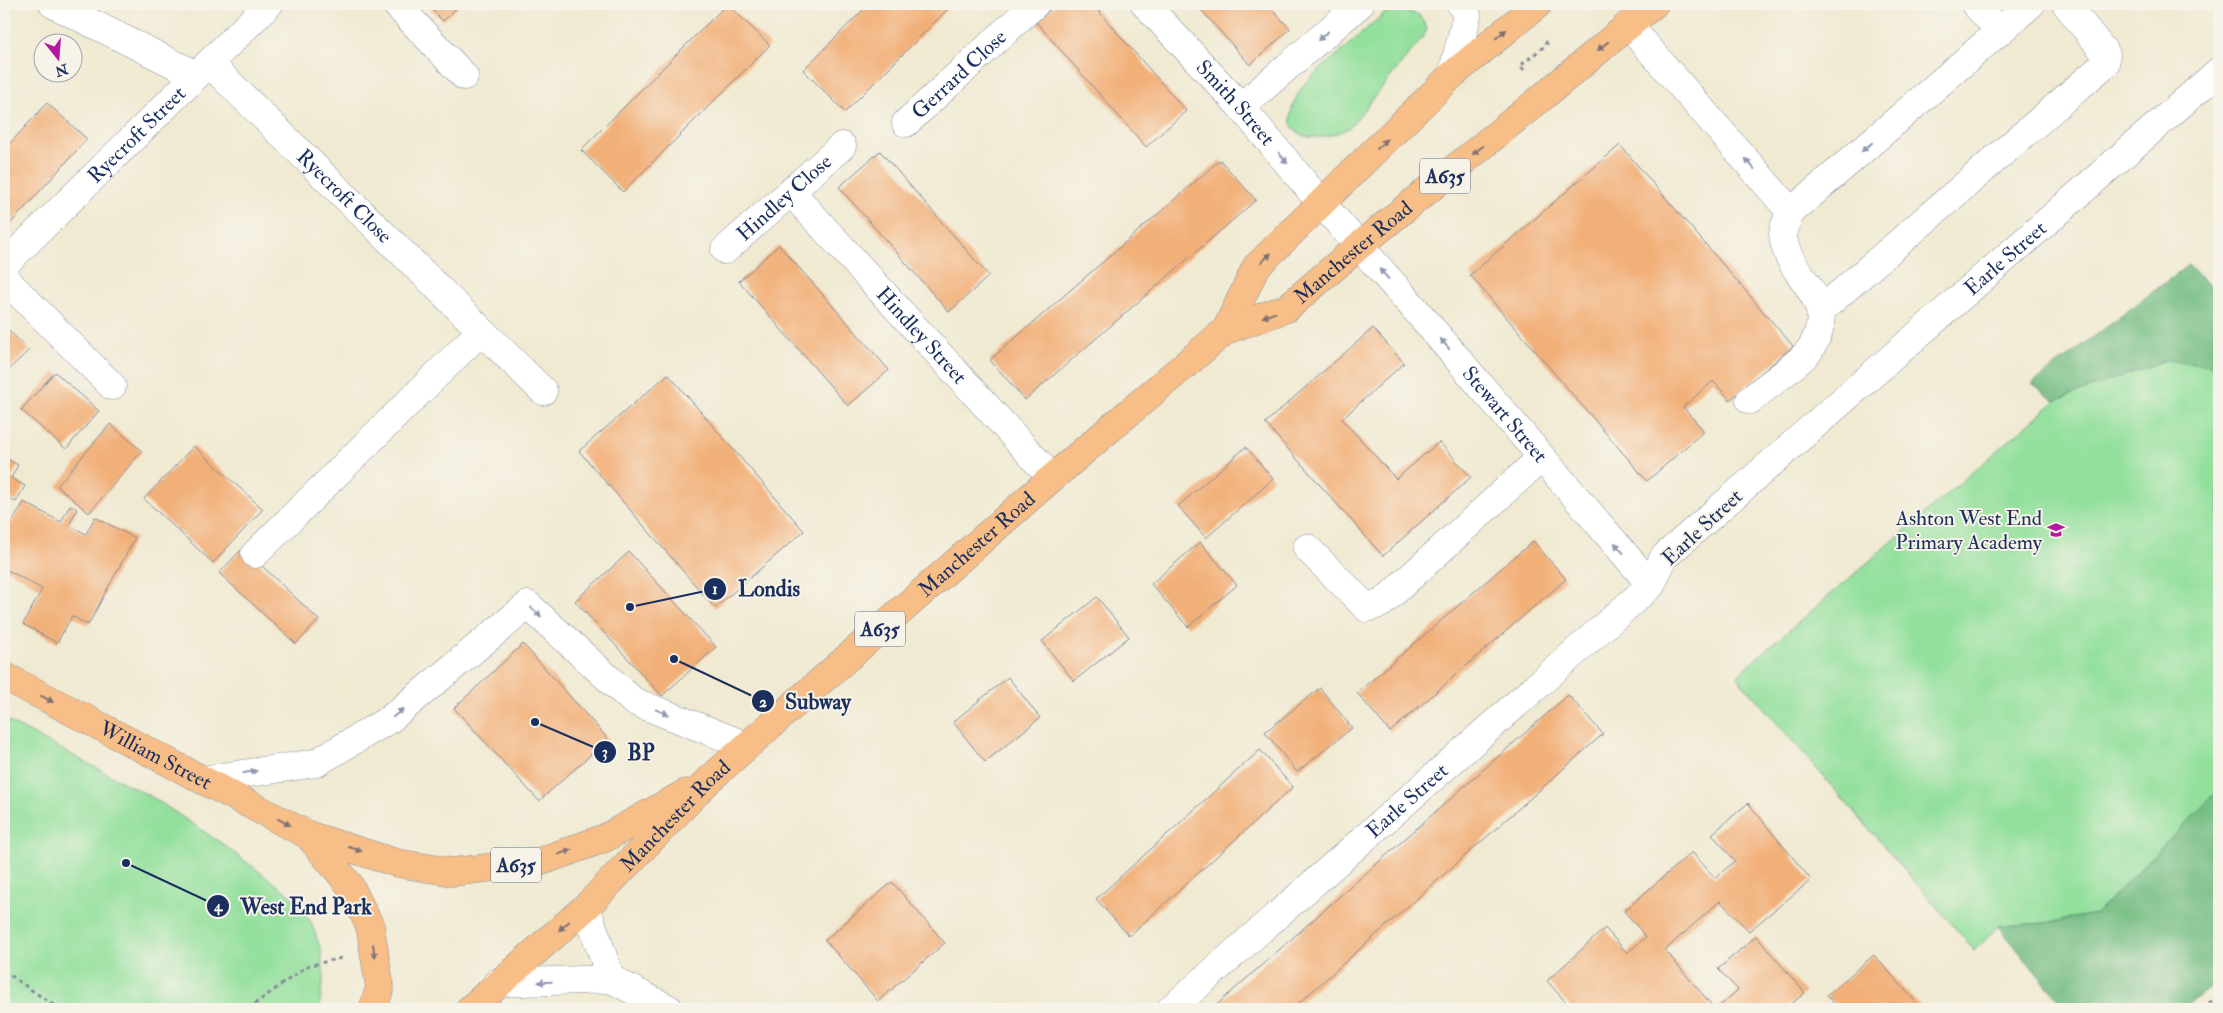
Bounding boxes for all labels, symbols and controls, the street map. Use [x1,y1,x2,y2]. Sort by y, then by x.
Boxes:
street label: Gerrard Close [906,24,1013,125]
one-way arrow [1494,28,1507,39]
one-way arrow [1317,30,1330,41]
north arrow [32,32,82,82]
one-way arrow [1597,41,1610,52]
street label: Smith Street [1190,54,1281,152]
text: N [53,60,71,80]
street label: Ryecroft Street [82,80,192,189]
one-way arrow [1376,138,1388,150]
one-way arrow [1860,142,1873,153]
street label: Ryecroft Close [291,144,398,250]
one-way arrow [1472,144,1485,155]
street label: Hindley Close [731,148,838,247]
one-way arrow [1278,151,1289,164]
road number: A635 [1420,158,1470,194]
one-way arrow [1744,158,1755,171]
street label: Manchester Road [1288,195,1419,310]
street label: Earle Street [1959,215,2053,302]
one-way arrow [1260,252,1272,264]
one-way arrow [1378,268,1390,280]
street label: Hindley Street [870,281,973,390]
one-way arrow [1261,312,1276,319]
one-way arrow [1439,339,1451,351]
street label: Stewart Street [1456,361,1554,469]
street label: Earle Street [1656,483,1748,572]
street label: Manchester Road [913,486,1042,603]
place label: Ashton West End Primary Academy [1895,505,2043,556]
school or university icon: Ashton West End Primary Academy [2046,520,2066,540]
one-way arrow [1613,541,1624,554]
callout: Londis [703,570,810,607]
text: Londis [738,575,801,603]
text: 1 [712,580,718,599]
one-way arrow [529,607,542,618]
road number: A635 [855,612,905,646]
callout: Subway [750,683,861,720]
text: Subway [785,688,852,717]
text: 2 [759,693,767,712]
one-way arrow [40,695,54,703]
one-way arrow [391,707,404,718]
one-way arrow [655,709,669,717]
street label: William Street [94,715,216,796]
callout: BP [592,734,665,771]
text: BP [627,739,655,767]
text: 3 [602,743,608,762]
street label: Manchester Road [614,754,737,878]
street label: Earle Street [1361,757,1454,844]
one-way arrow [242,768,258,776]
one-way arrow [277,818,292,826]
one-way arrow [348,846,363,854]
road number: A635 [491,848,541,882]
one-way arrow [558,848,573,856]
callout: West End Park [205,887,382,924]
text: West End Park [239,893,372,921]
text: 4 [213,897,223,916]
one-way arrow [558,920,570,932]
one-way arrow [370,943,378,959]
one-way arrow [537,978,553,986]

